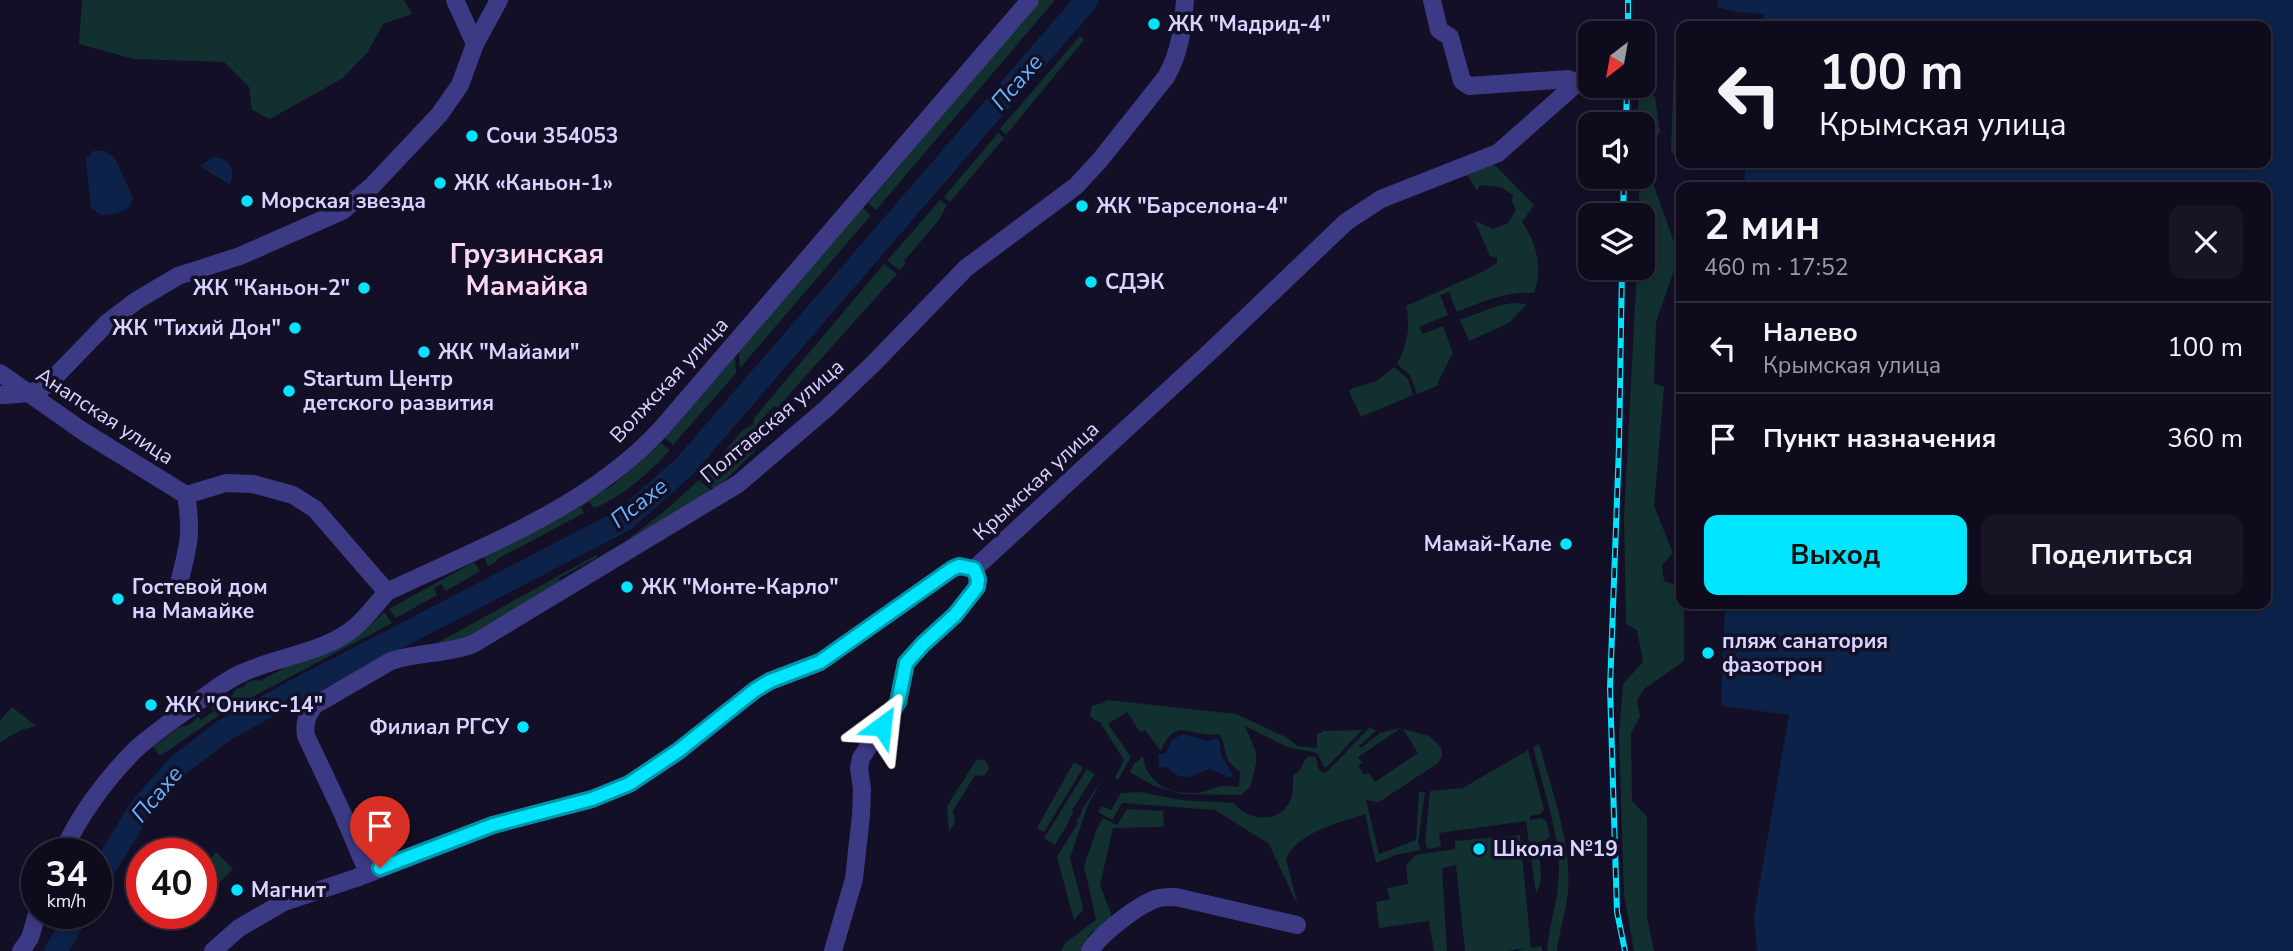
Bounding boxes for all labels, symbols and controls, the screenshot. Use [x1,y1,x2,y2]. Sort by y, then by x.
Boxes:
place label: ЖК "Мадрид-4" [1168,10,1331,38]
marker: ЖК "Мадрид-4" [1146,16,1162,32]
north arrow [1578,21,1656,98]
map controls [1578,21,1655,280]
text: 100 m [1819,39,1963,106]
water label: Псахе [984,47,1050,117]
icon: left [1704,49,1795,140]
text: Крымская улица [1819,103,2067,146]
button: sound [1578,112,1655,189]
place label: Сочи 354053 [486,122,618,150]
marker: Сочи 354053 [464,128,480,144]
place label: ЖК «Каньон-1» [454,169,613,197]
marker: ЖК «Каньон-1» [432,175,448,191]
place label: Морская звезда [261,187,426,215]
place label: ЖК "Барселона-4" [1096,192,1288,220]
marker: Морская звезда [239,193,255,209]
text: 2 мин [1704,197,1820,254]
marker: ЖК "Барселона-4" [1074,198,1090,214]
button: layers [1578,203,1655,280]
button: close [2169,205,2243,279]
district label: Грузинская Мамайка [450,235,604,305]
text: 460 m · 17:52 [1704,252,1849,283]
place label: СДЭК [1105,268,1165,296]
place label: ЖК "Каньон-2" [193,274,350,302]
marker: СДЭК [1083,274,1099,290]
marker: ЖК "Каньон-2" [356,280,372,296]
street label: Волжская улица [604,311,734,449]
place label: ЖК "Тихий Дон" [112,314,281,342]
text: Налево [1763,315,1858,350]
marker: ЖК "Тихий Дон" [287,320,303,336]
icon: left [1704,329,1742,367]
text: 100 m [2167,330,2243,365]
place label: ЖК "Майами" [438,338,579,366]
marker: ЖК "Майами" [416,344,432,360]
text: Крымская улица [1763,350,1941,381]
street label: Полтавская улица [694,353,850,489]
street label: Анапская улица [31,361,179,471]
place label: Startum Центр детского развития [303,365,494,417]
marker: Startum Центр детского развития [281,383,297,399]
street label: Крымская улица [967,415,1105,547]
icon: arrive [1704,420,1742,458]
text: Пункт назначения [1763,421,1996,456]
text: 360 m [2167,421,2243,456]
water label: Псахе [604,471,674,535]
button: Выход [1704,515,1967,595]
button: Поделиться [1981,515,2243,595]
place label: Мамай-Кале [1424,530,1552,558]
marker: Мамай-Кале [1558,536,1574,552]
place label: Гостевой дом на Мамайке [132,573,268,625]
place label: ЖК "Монте-Карло" [641,573,839,601]
marker: ЖК "Монте-Карло" [619,579,635,595]
marker: Гостевой дом на Мамайке [110,591,126,607]
place label: пляж санатория фазотрон [1722,627,1888,679]
marker: пляж санатория фазотрон [1700,645,1716,661]
position arrow [845,689,919,763]
place label: ЖК "Оникс-14" [165,691,323,719]
marker: ЖК "Оникс-14" [143,697,159,713]
place label: Филиал РГСУ [369,713,510,741]
marker: Филиал РГСУ [515,719,531,735]
water label: Псахе [124,759,190,829]
pin [350,796,410,868]
icon: arrive [361,807,399,845]
place label: Школа №19 [1493,835,1618,863]
speed limit sign: 40 [126,838,217,929]
marker: Школа №19 [1471,841,1487,857]
text: 34 [45,851,88,898]
place label: Магнит [251,876,326,904]
marker: Магнит [229,882,245,898]
text: km/h [47,889,86,913]

